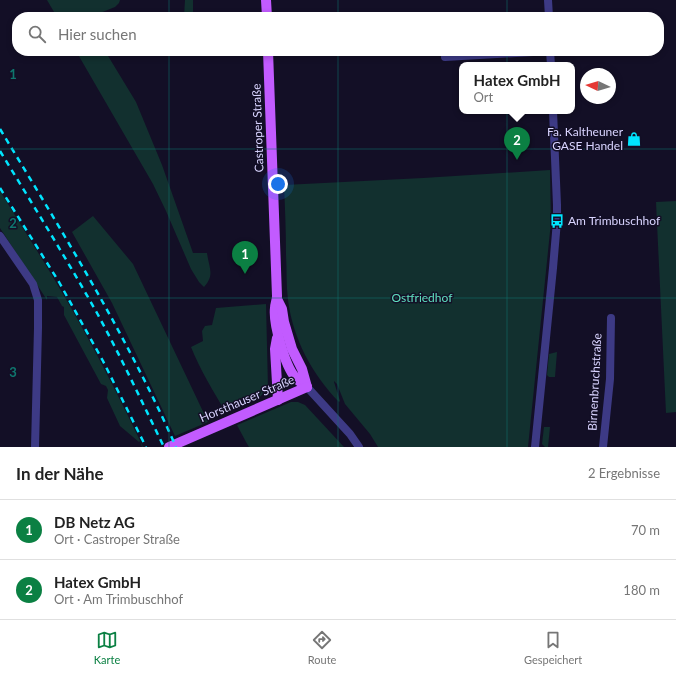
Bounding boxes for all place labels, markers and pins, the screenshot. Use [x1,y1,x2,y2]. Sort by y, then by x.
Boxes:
place label: Fa. Kaltheuner GASE Handel [547,124,624,153]
pin: 2 [504,127,530,160]
shop icon: Fa. Kaltheuner GASE Handel [626,131,642,147]
bus stop icon: Am Trimbuschhof [549,213,565,229]
place label: Am Trimbuschhof [568,213,661,228]
pin: 1 [232,241,258,274]

